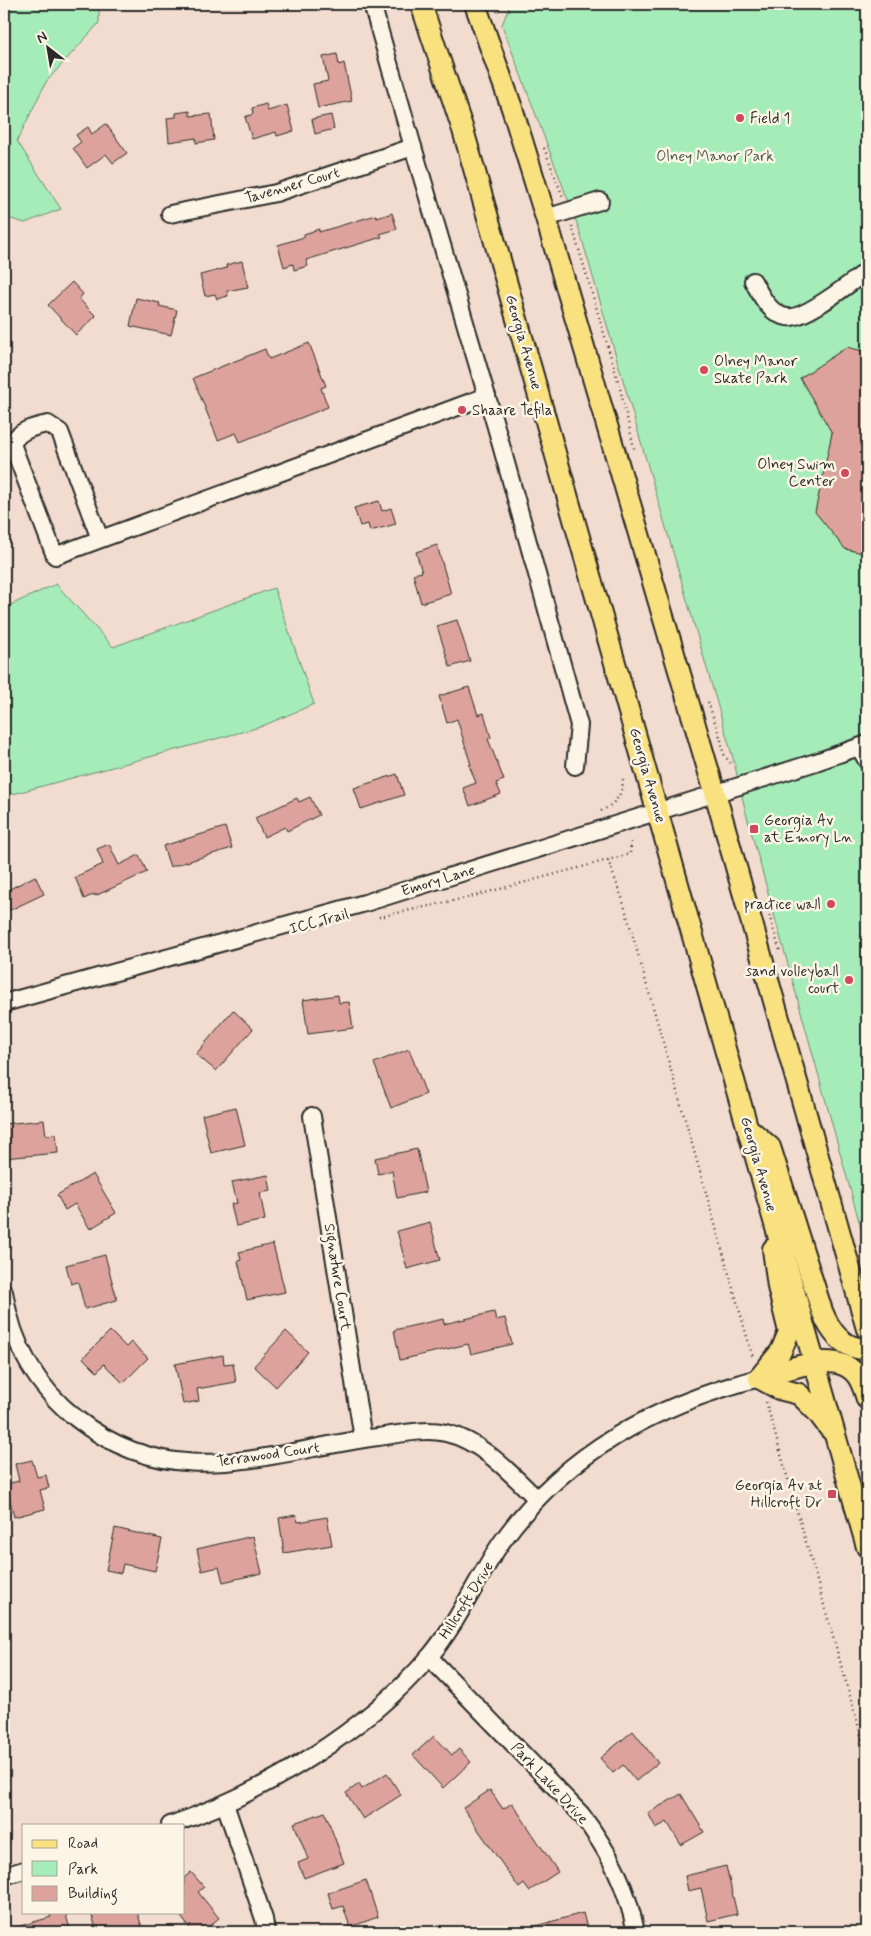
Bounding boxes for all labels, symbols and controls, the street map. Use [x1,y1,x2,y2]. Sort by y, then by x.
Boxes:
north arrow [22,22,72,72]
text: N [33,28,50,48]
place label: Field 1 [750,109,790,129]
marker: Field 1 [734,112,746,124]
park label: Olney Manor Park [656,147,774,167]
street label: Tavenner Court [243,163,342,209]
street label: Georgia Avenue [499,292,546,393]
place label: Olney Manor Skate Park [714,352,798,389]
marker: Olney Manor Skate Park [698,364,710,376]
place label: Shaare Tefila [472,401,553,421]
marker: Shaare Tefila [456,404,468,416]
place label: Olney Swim Center [757,455,835,492]
marker: Olney Swim Center [839,467,851,479]
street label: Georgia Avenue [623,725,670,826]
place label: Georgia Av at Emory Ln [764,811,853,848]
marker: Georgia Av at Emory Ln [748,823,760,835]
street label: Emory Lane [399,860,478,902]
place label: practice wall [744,895,821,915]
marker: practice wall [825,898,837,910]
street label: ICC Trail [287,904,351,939]
place label: sand volleyball court [745,962,839,999]
marker: sand volleyball court [843,974,855,986]
street label: Georgia Avenue [734,1114,781,1215]
street label: Signature Court [318,1222,355,1333]
street label: Terrawood Court [215,1438,321,1472]
place label: Georgia Av at Hillcroft Dr [735,1476,822,1513]
marker: Georgia Av at Hillcroft Dr [826,1488,838,1500]
street label: Hillcroft Drive [435,1558,499,1643]
street label: Park Lake Drive [506,1738,592,1829]
legend [22,1824,185,1914]
text: Road [68,1834,98,1854]
text: Park [68,1860,98,1880]
text: Building [68,1884,118,1905]

